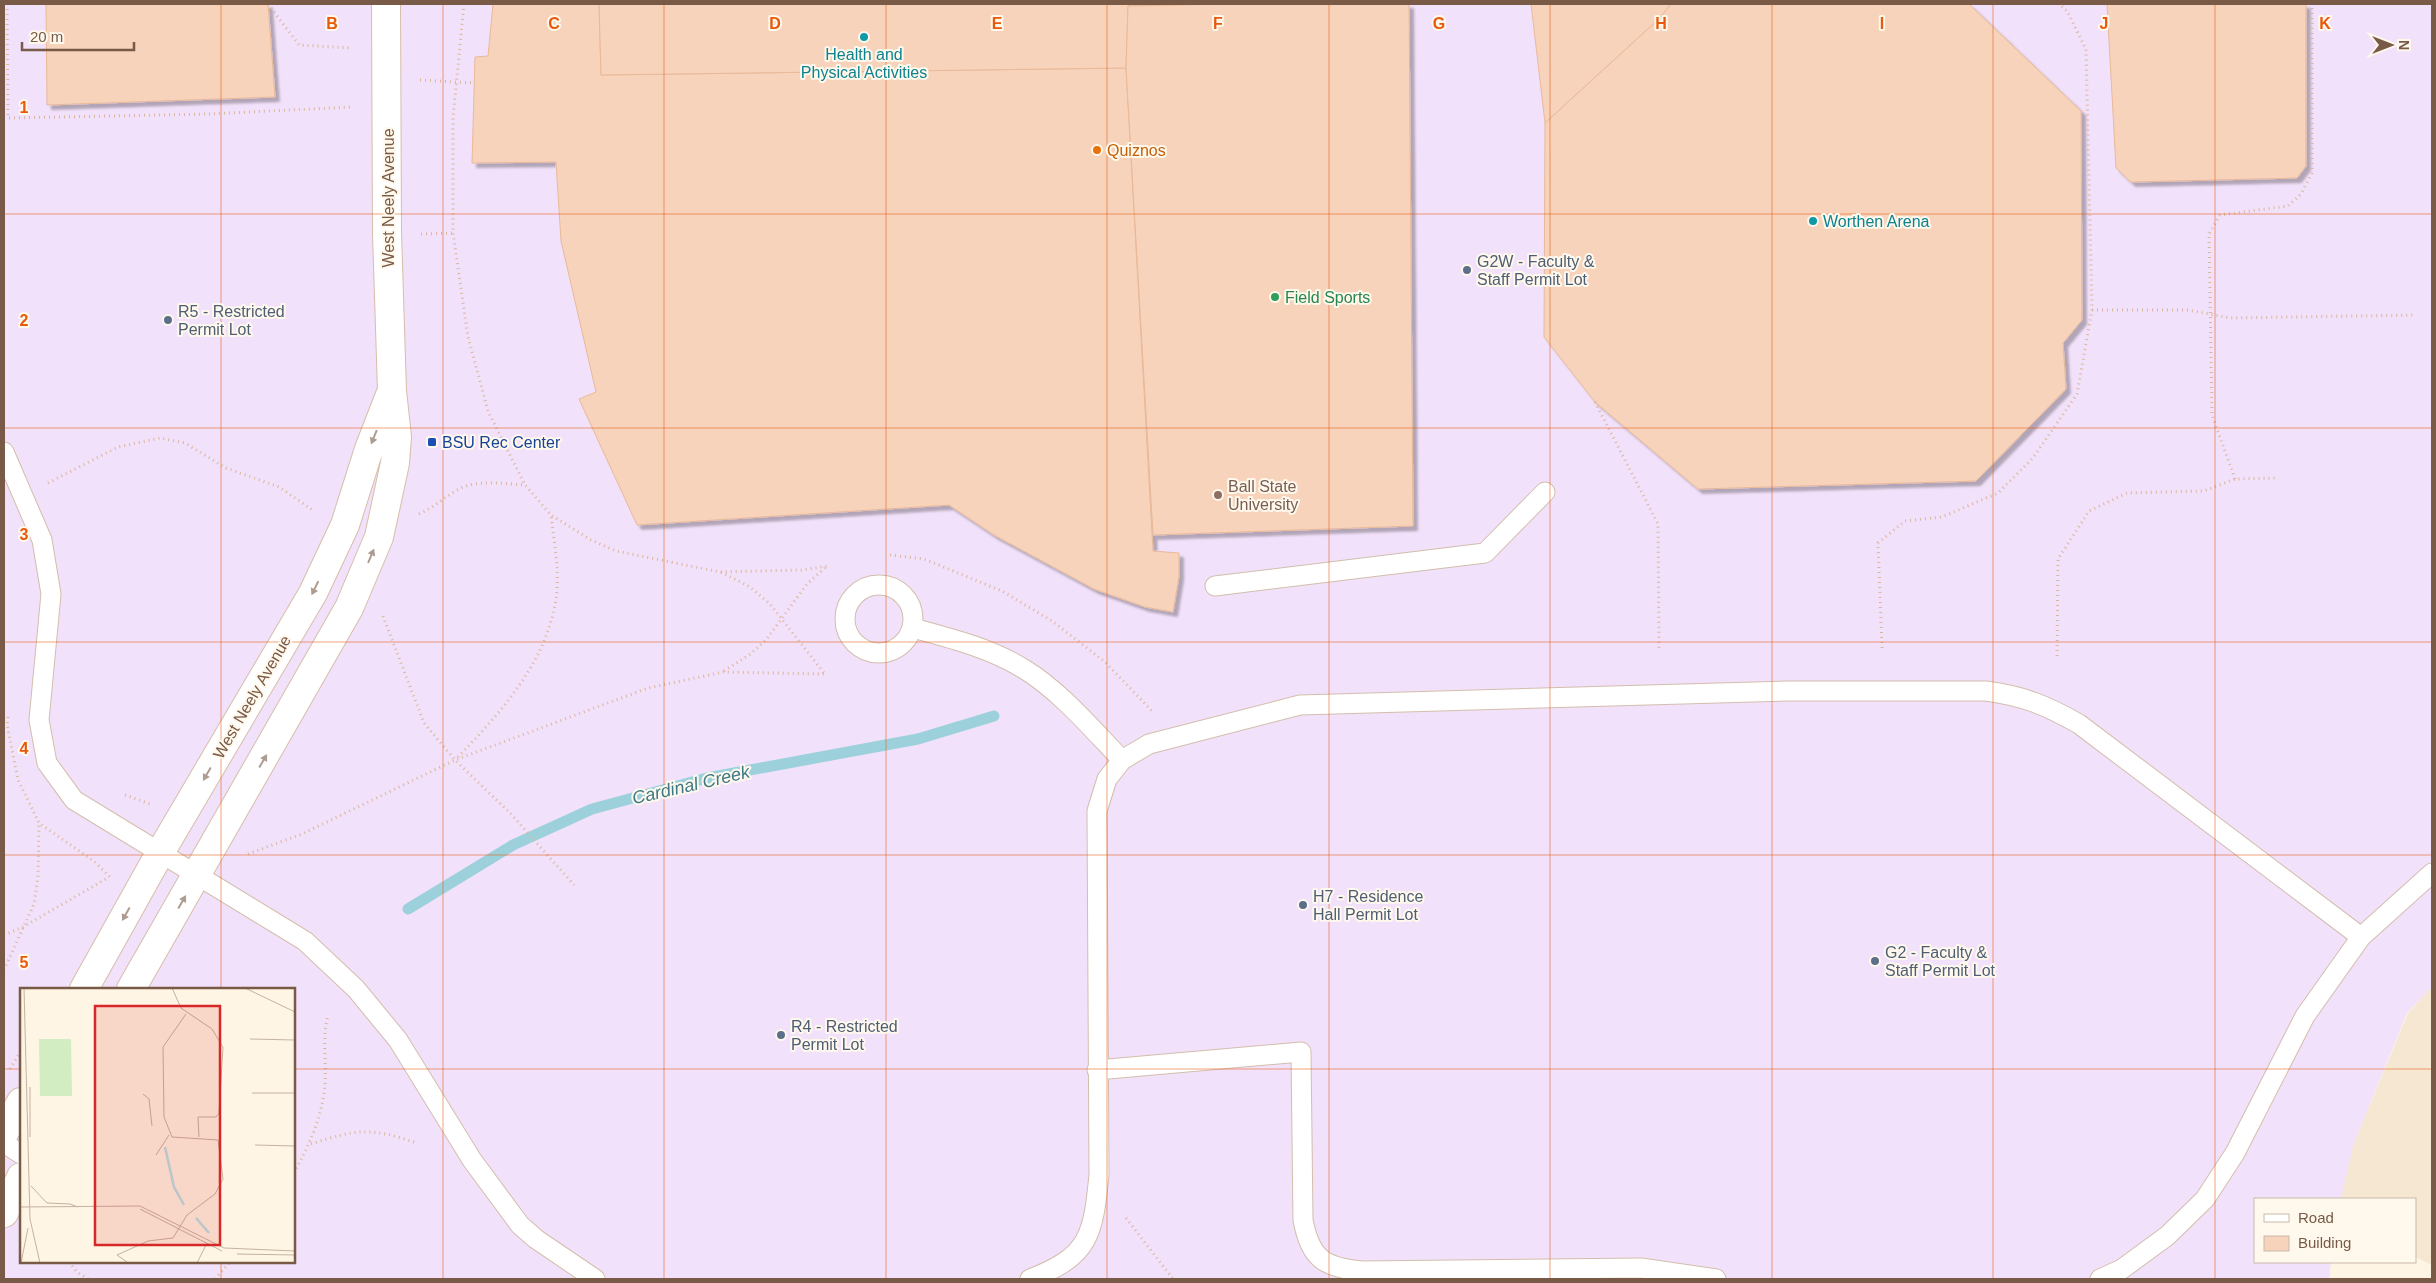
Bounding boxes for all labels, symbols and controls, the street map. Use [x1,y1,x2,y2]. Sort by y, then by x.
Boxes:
text: B [326,15,338,32]
text: C [548,15,560,32]
text: D [769,15,781,32]
text: E [992,15,1003,32]
text: F [1213,15,1223,32]
text: G [1433,15,1445,32]
text: H [1655,15,1667,32]
text: I [1880,15,1884,32]
text: J [2100,15,2108,32]
text: K [2319,15,2331,32]
scale bar [22,20,135,52]
north arrow [2366,20,2416,70]
text: 20 m [30,28,63,45]
marker: Health and Physical Activities [858,31,870,43]
text: N [2396,40,2412,50]
place label: Health and Physical Activities [801,46,927,81]
text: 1 [20,99,29,116]
street label: West Neely Avenue [380,128,397,268]
place label: Quiznos [1107,142,1166,159]
marker: Quiznos [1091,144,1103,156]
place label: Worthen Arena [1823,213,1930,230]
marker: Worthen Arena [1807,215,1819,227]
place label: G2W - Faculty & Staff Permit Lot [1477,253,1595,288]
marker: G2W - Faculty & Staff Permit Lot [1461,264,1473,276]
place label: Field Sports [1285,289,1370,306]
marker: Field Sports [1269,291,1281,303]
place label: R5 - Restricted Permit Lot [178,303,285,338]
text: 2 [20,312,29,329]
marker: R5 - Restricted Permit Lot [162,314,174,326]
one-way arrow [369,429,377,444]
place label: BSU Rec Center [442,434,561,451]
marker: BSU Rec Center [426,436,438,448]
place label: Ball State University [1228,478,1298,513]
marker: Ball State University [1212,489,1224,501]
text: 3 [20,526,29,543]
one-way arrow [368,549,376,563]
one-way arrow [311,581,319,595]
street label: West Neely Avenue [210,632,294,761]
text: 4 [20,740,29,757]
one-way arrow [258,754,267,767]
water label: Cardinal Creek [630,762,753,808]
one-way arrow [202,767,211,780]
place label: H7 - Residence Hall Permit Lot [1313,888,1423,923]
one-way arrow [178,895,187,909]
marker: H7 - Residence Hall Permit Lot [1297,899,1309,911]
one-way arrow [121,908,130,921]
place label: G2 - Faculty & Staff Permit Lot [1885,944,1996,979]
text: 5 [20,954,29,971]
marker: G2 - Faculty & Staff Permit Lot [1869,955,1881,967]
inset map [20,988,295,1263]
place label: R4 - Restricted Permit Lot [791,1018,898,1053]
marker: R4 - Restricted Permit Lot [775,1029,787,1041]
legend [2254,1198,2416,1263]
text: Road [2298,1209,2334,1226]
text: Building [2298,1234,2351,1251]

